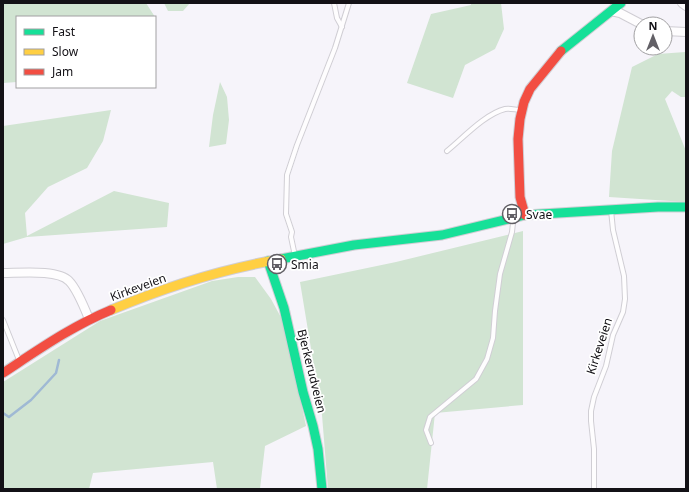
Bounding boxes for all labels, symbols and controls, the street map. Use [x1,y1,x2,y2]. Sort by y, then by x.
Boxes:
legend [16,16,156,88]
north arrow [633,16,673,56]
text: N [649,18,657,33]
text: Fast [52,23,76,40]
text: Slow [52,43,79,60]
text: Jam [51,63,73,80]
bus stop icon: Svae [501,203,523,225]
place label: Svae [526,206,552,223]
bus stop icon: Smia [266,253,288,275]
place label: Smia [291,256,319,273]
street label: Kirkeveien [108,269,168,305]
street label: Kirkeveien [582,316,616,376]
street label: Bjerkerudveien [293,327,331,415]

